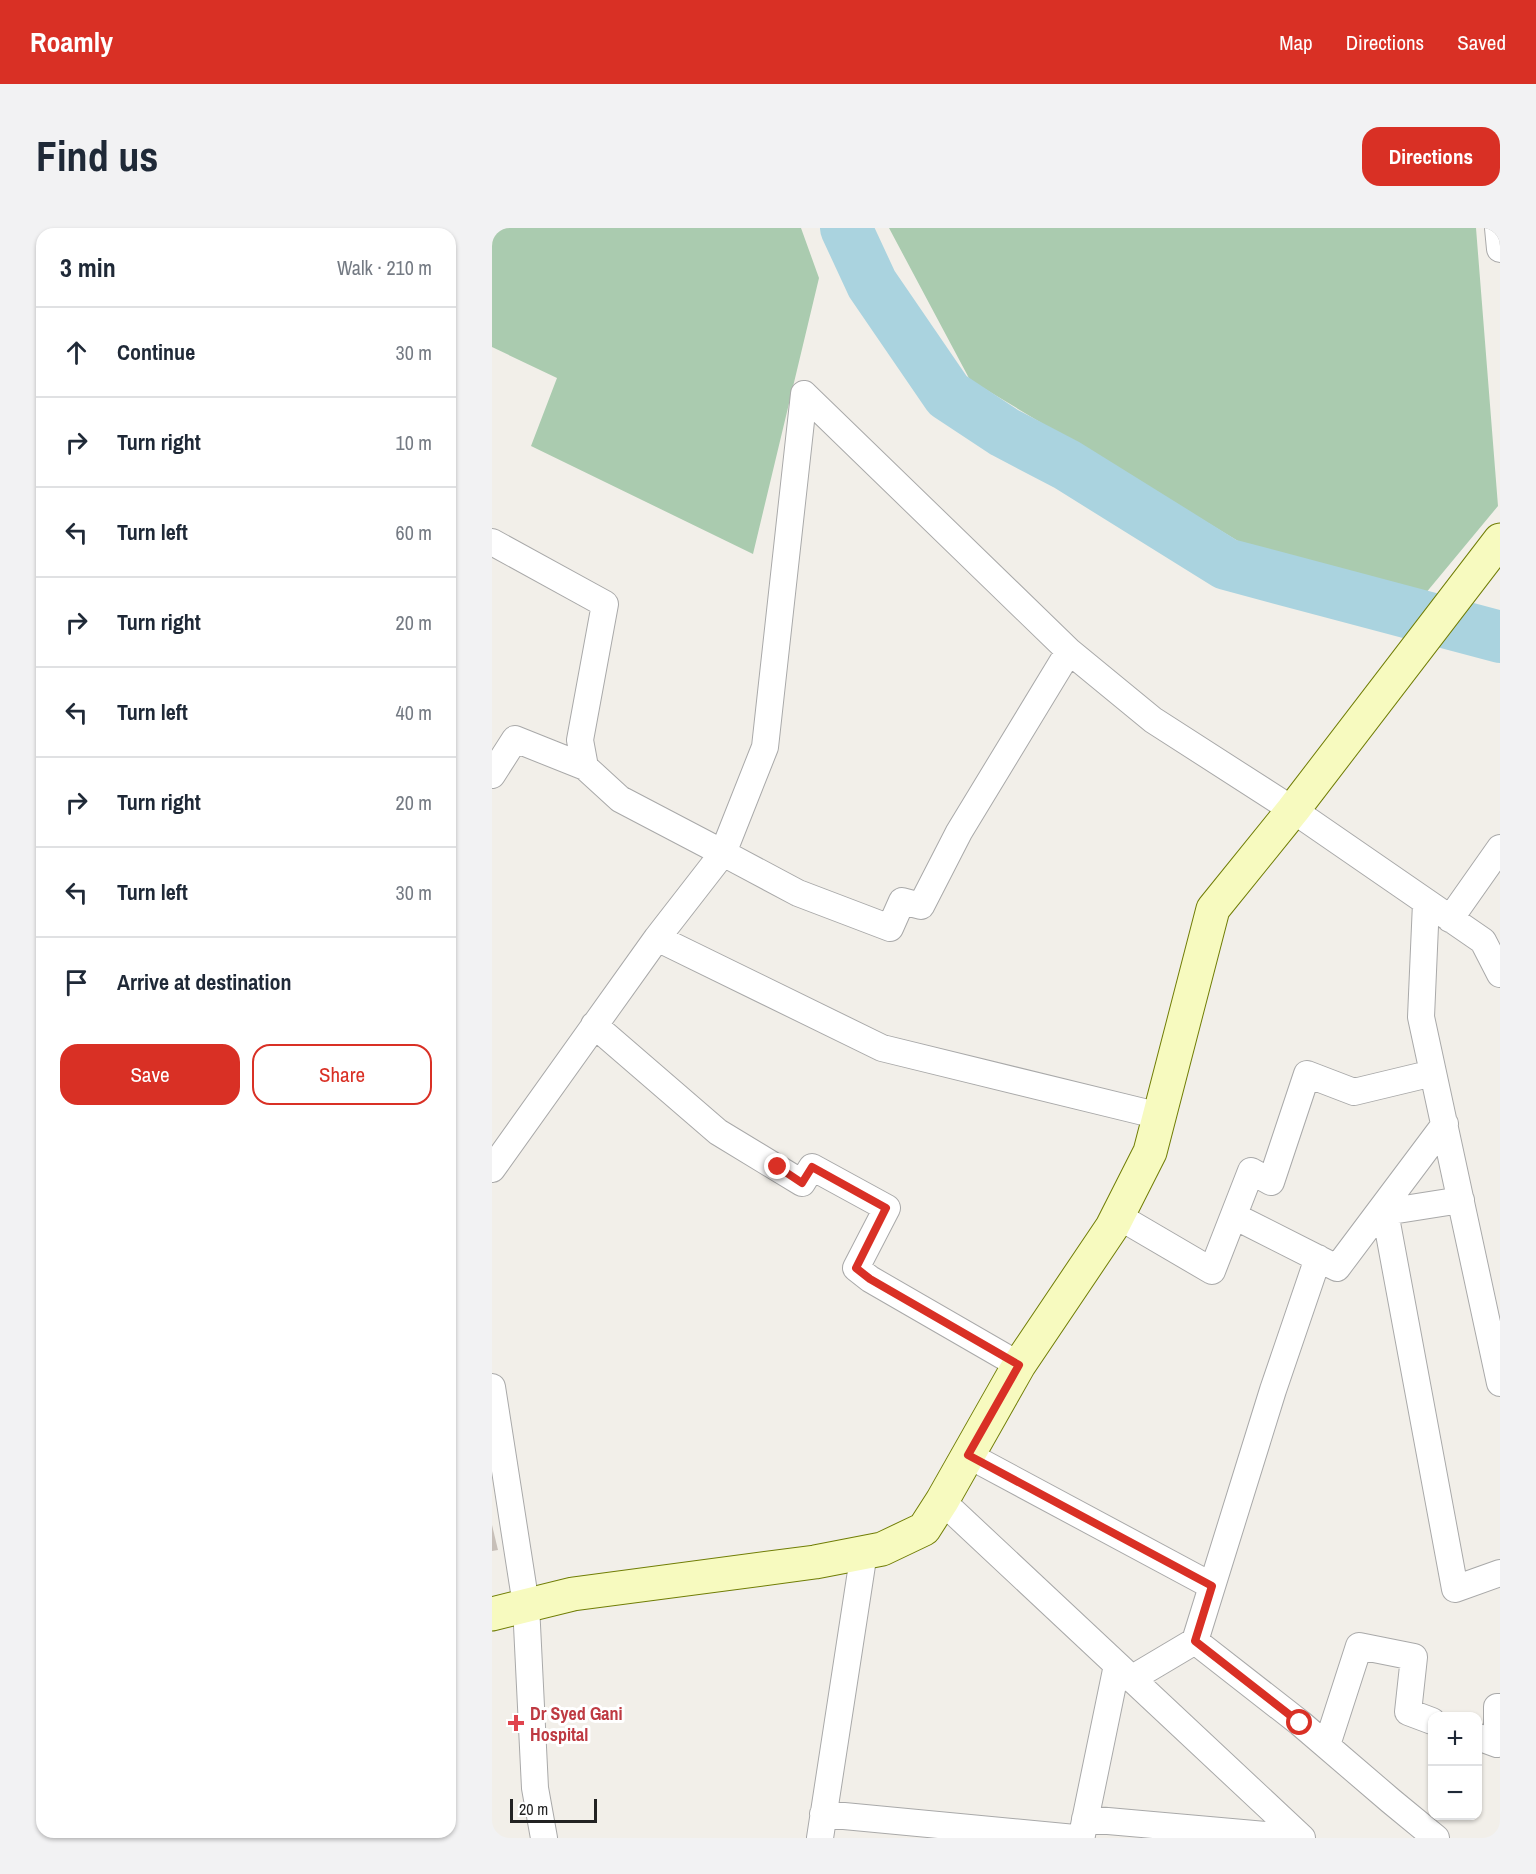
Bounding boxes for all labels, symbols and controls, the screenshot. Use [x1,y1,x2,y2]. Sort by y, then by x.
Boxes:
text: Roamly [30,23,113,61]
text: Map [1279,28,1313,57]
text: Directions [1346,28,1424,57]
text: Saved [1457,28,1506,57]
button: Directions [1362,127,1500,186]
text: Find us [36,128,158,184]
text: 3 min [60,250,116,285]
text: Walk · 210 m [337,254,432,281]
icon: ahead [60,336,93,369]
text: Continue [117,337,195,367]
text: 30 m [396,339,432,366]
icon: right [60,426,93,459]
text: Turn right [117,427,201,457]
text: 10 m [396,429,432,456]
icon: left [60,516,93,549]
text: Turn left [117,517,188,547]
text: 60 m [396,519,432,546]
icon: right [60,606,93,639]
text: Turn right [117,607,201,637]
text: 20 m [396,609,432,636]
icon: left [60,696,93,729]
text: Turn left [117,697,188,727]
text: 40 m [396,699,432,726]
icon: right [60,786,93,819]
text: Turn right [117,787,201,817]
text: 20 m [396,789,432,816]
icon: left [60,876,93,909]
text: Turn left [117,877,188,907]
text: 30 m [396,879,432,906]
icon: arrive [60,966,93,999]
text: Arrive at destination [117,967,291,997]
button: Save [60,1044,240,1105]
button: Share [252,1044,432,1105]
route end [764,1153,790,1179]
place label: Dr Syed Gani Hospital [530,1701,623,1747]
route start [1286,1709,1312,1735]
map controls [1428,1712,1482,1820]
button: + [1428,1712,1482,1766]
marker: Dr Syed Gani Hospital [507,1714,525,1732]
button: − [1428,1766,1482,1820]
scale bar [510,1796,597,1824]
text: 20 m [519,1798,548,1820]

